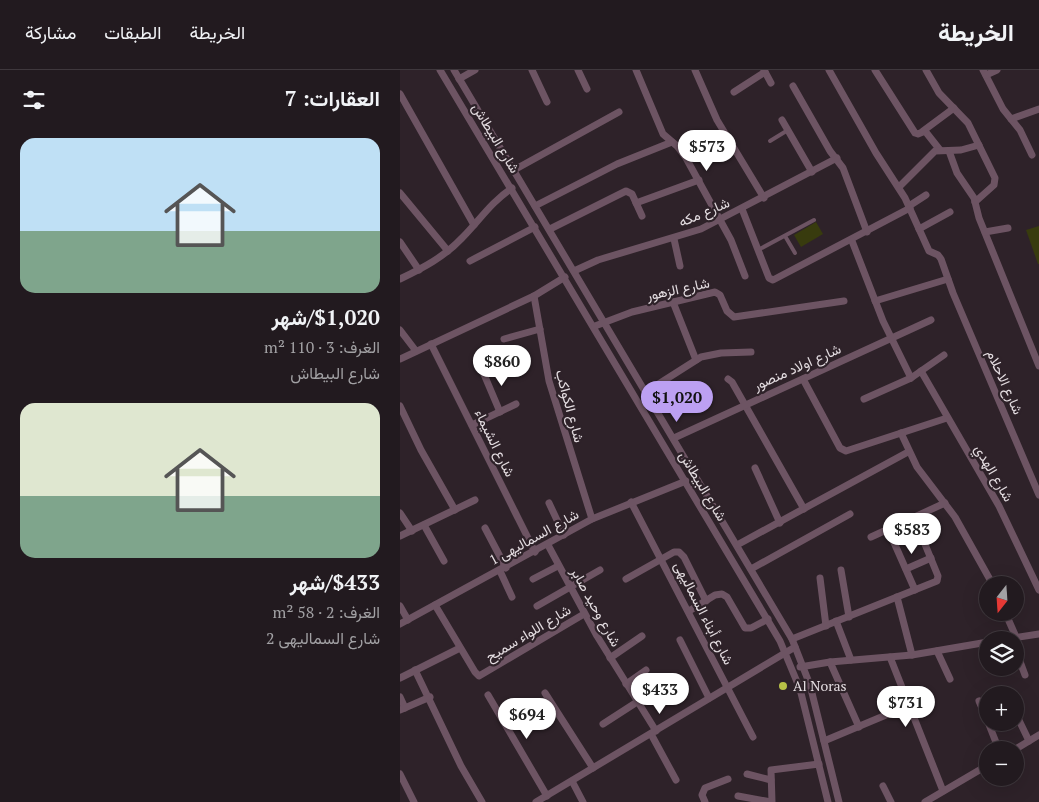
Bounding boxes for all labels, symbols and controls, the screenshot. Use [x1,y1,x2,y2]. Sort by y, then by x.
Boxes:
text: الخريطة [938,16,1014,48]
text: مشاركة [25,20,76,44]
text: الطبقات [104,20,161,44]
text: الخريطة [189,20,245,44]
text: العقارات: 7 [285,84,380,112]
icon: filters [20,86,48,114]
street label: شارع البيطاش [466,99,525,177]
pin: $573 [677,129,737,172]
text: $573 [689,135,725,157]
icon: home [155,170,245,260]
street label: شارع مكه [675,192,733,233]
street label: شارع الزهور [644,273,712,307]
text: $1,020/شهر [271,303,380,331]
text: الغرف: 3 · 110 m² [264,336,380,358]
street label: شارع اولاد منصور [749,339,845,397]
pin: $860 [472,344,532,387]
street label: شارع الاحلام [981,346,1028,418]
text: $860 [484,350,520,372]
text: شارع البيطاش [290,362,380,384]
street label: شارع الكواكب [550,367,589,445]
pin: $1,020 [636,380,718,423]
text: $1,020 [652,386,702,408]
street label: شارع الشيماء [469,406,520,481]
icon: home [155,435,245,525]
street label: شارع الهدي [968,441,1018,506]
street label: شارع البيطاش [673,447,732,525]
street label: شارع السماليهى 1 [486,504,583,571]
pin: $583 [882,512,942,555]
text: $583 [894,518,930,540]
street label: شارع أبناء السماليهى [668,558,739,669]
street label: شارع وحيد صابر [565,563,626,651]
text: $433/شهر [290,568,380,596]
north arrow [979,576,1024,621]
map controls [979,576,1024,786]
street label: شارع اللواء سميح [482,600,575,667]
text: الغرف: 2 · 58 m² [273,601,380,623]
text: شارع السماليهى 2 [266,627,380,649]
button: layers [979,631,1024,676]
pin: $433 [630,672,690,715]
place label: Al Noras [793,676,847,695]
text: $433 [642,678,678,700]
marker: Al Noras [777,680,789,692]
pin: $731 [876,686,936,728]
button: + [979,686,1024,731]
text: $731 [888,691,924,713]
pin: $694 [497,698,557,740]
text: $694 [509,703,545,725]
button: − [979,741,1024,786]

